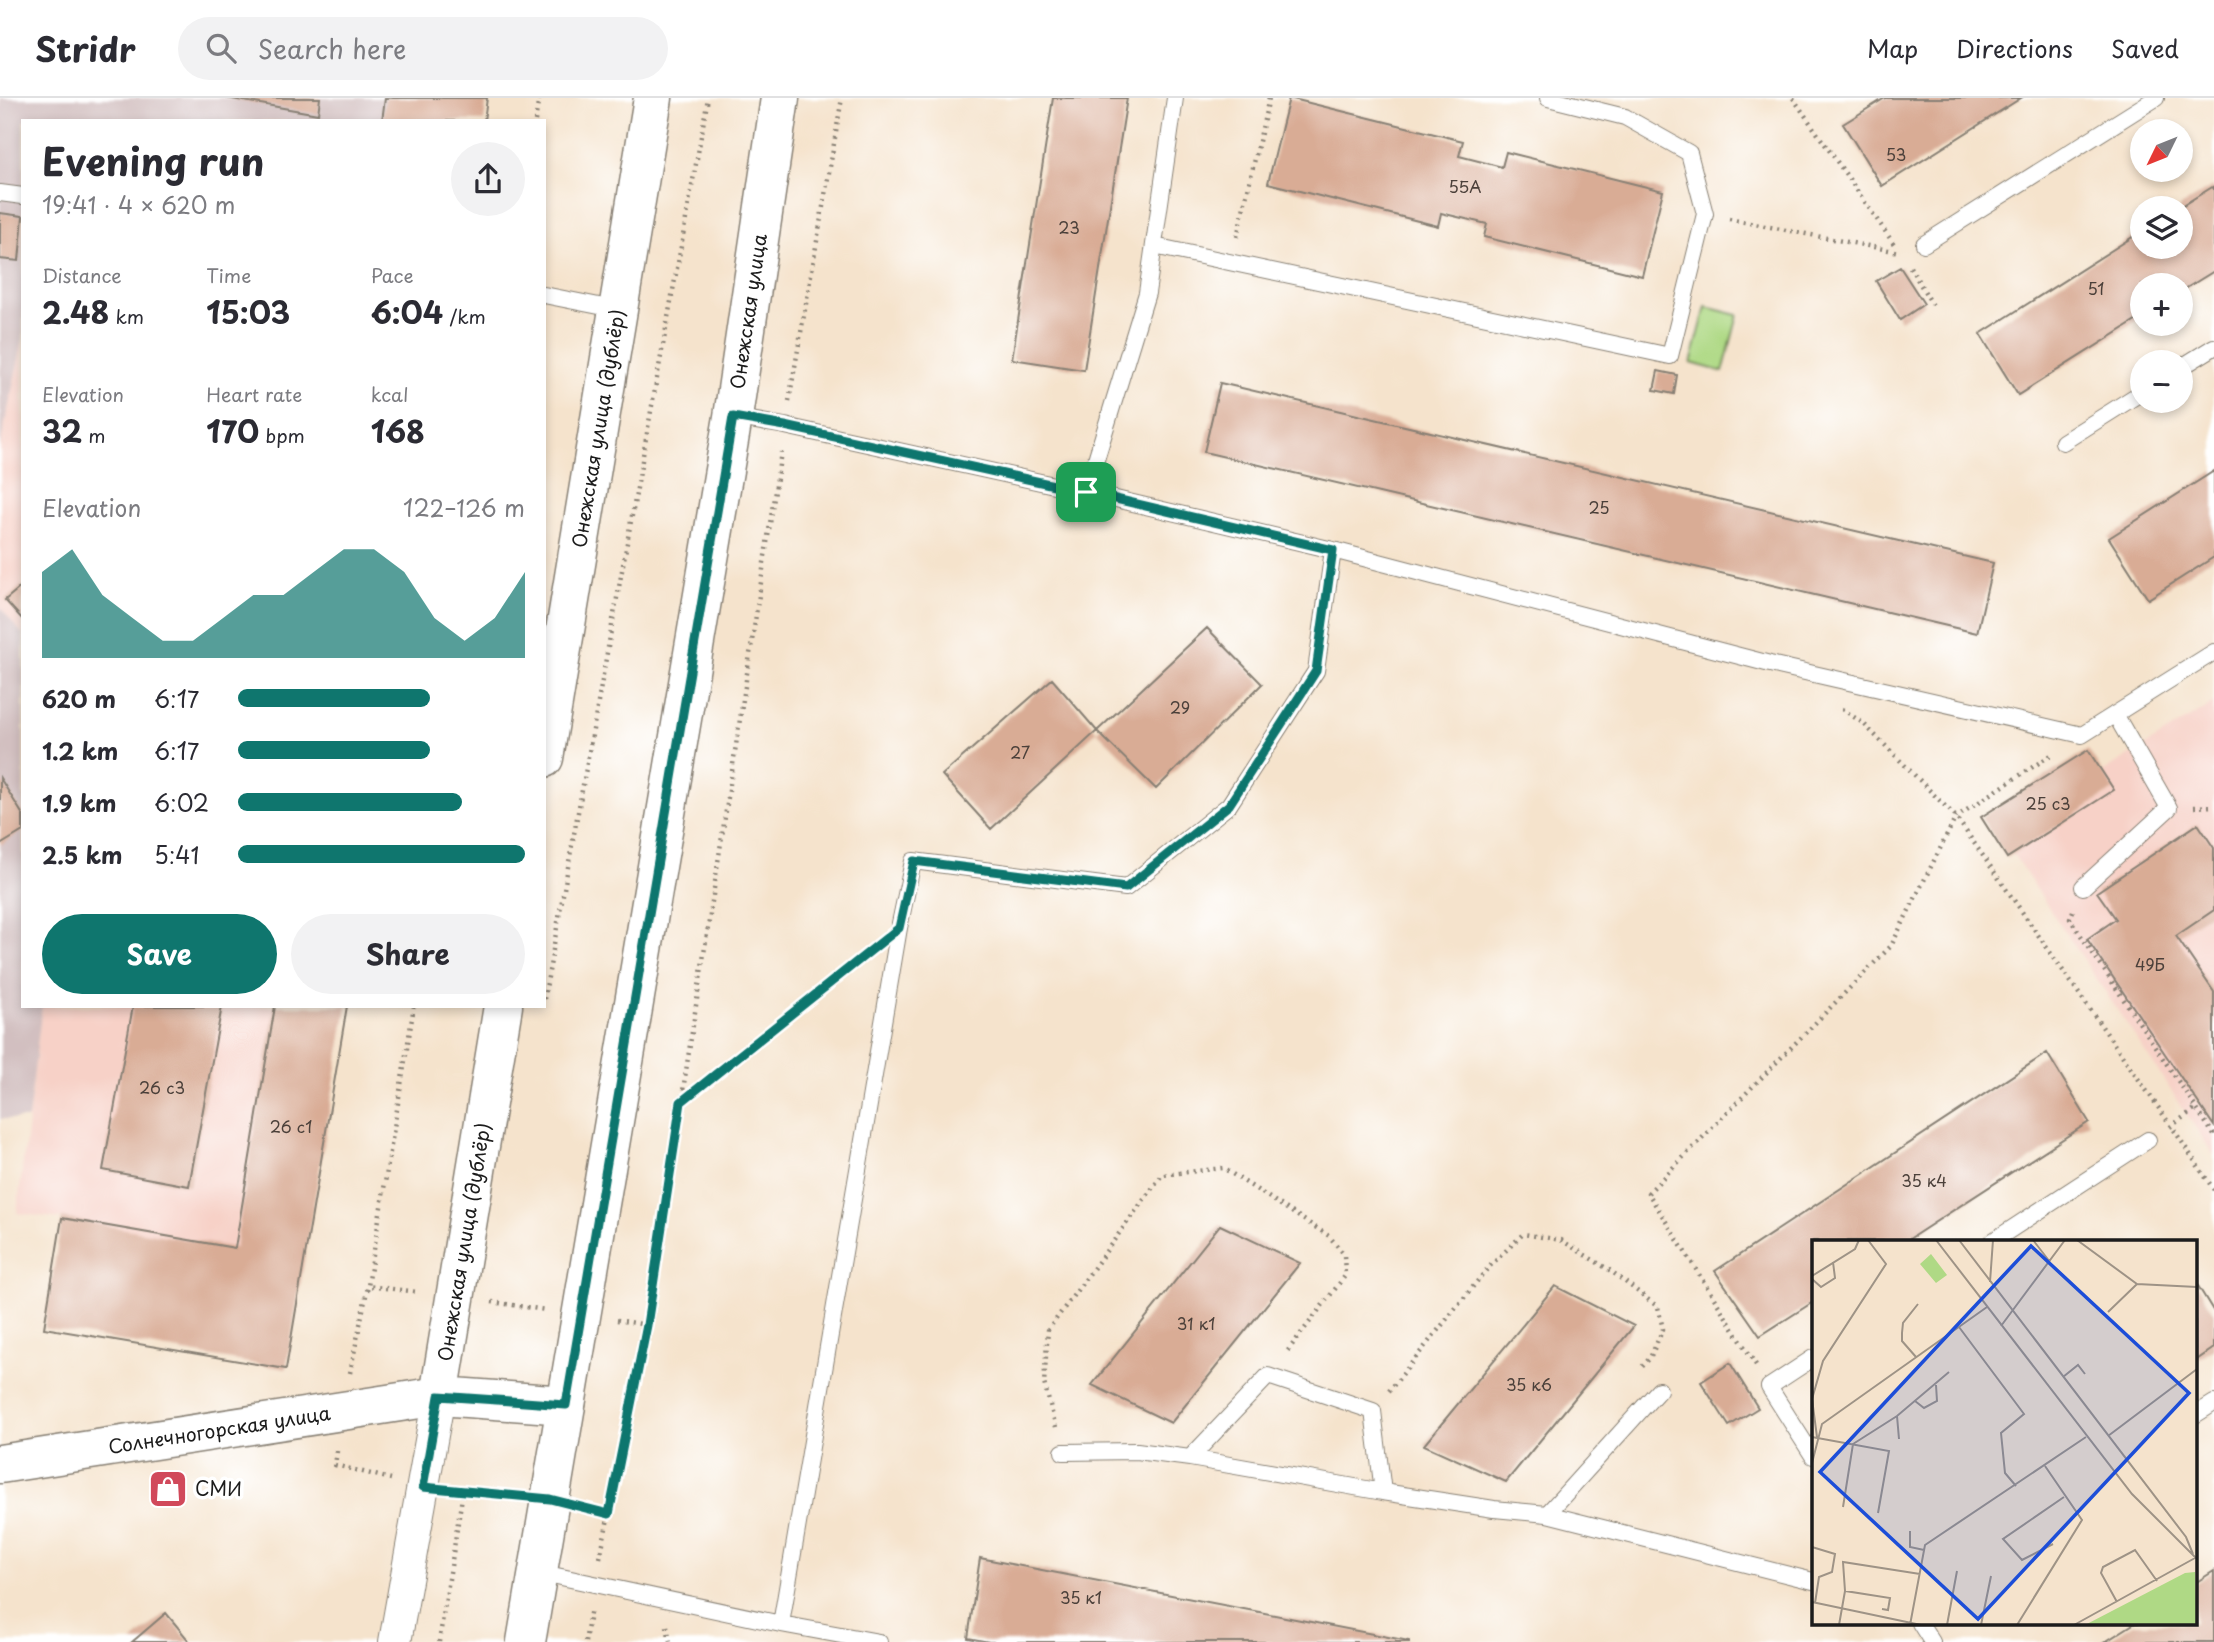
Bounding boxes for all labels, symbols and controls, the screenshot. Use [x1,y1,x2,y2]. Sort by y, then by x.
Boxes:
search box [178,17,668,80]
text: Stridr [35,23,136,73]
icon: search [202,29,240,67]
text: Search here [258,29,406,68]
text: Map [1867,30,1918,66]
text: Directions [1956,30,2073,66]
text: Saved [2111,30,2179,66]
north arrow [2130,119,2193,182]
map controls [2130,119,2193,413]
text: Evening run [42,132,264,189]
button: share [451,142,525,216]
house number: 53 [1886,142,1906,166]
house number: 55А [1449,174,1481,198]
text: 19:41 · 4 × 620 m [42,187,236,222]
button: layers [2130,196,2193,259]
house number: 23 [1058,215,1080,239]
street label: Онежская улица [722,232,773,391]
text: Distance [42,261,122,289]
text: Time [206,261,251,289]
text: Pace [371,261,414,289]
button: + [2130,273,2193,336]
house number: 51 [2087,276,2105,300]
text: 2.48 [42,289,109,334]
text: 15:03 [206,289,290,334]
text: 6:04 [371,289,443,334]
text: km [109,302,144,330]
text: /km [443,302,486,330]
street label: Онежская улица (дублёр) [564,307,631,550]
button: − [2130,350,2193,413]
text: Elevation [42,380,124,408]
text: Heart rate [206,380,302,408]
text: kcal [371,380,409,408]
text: 32 [42,408,82,453]
text: 170 [206,408,259,453]
text: 168 [371,408,425,453]
text: m [82,421,106,449]
text: bpm [259,421,305,449]
pin [1056,462,1116,522]
icon: arrive [1067,473,1105,511]
text: Elevation [42,490,141,525]
text: 122–126 m [403,490,525,525]
house number: 25 [1588,495,1610,519]
text: 620 m [42,681,116,716]
text: 6:17 [154,681,199,716]
house number: 29 [1170,695,1190,719]
text: 1.2 km [42,733,118,768]
text: 6:17 [154,733,199,768]
house number: 27 [1010,740,1030,764]
text: 1.9 km [42,785,116,820]
text: 6:02 [154,785,209,820]
house number: 25 с3 [2025,791,2071,815]
text: 2.5 km [42,837,122,872]
text: 5:41 [154,837,200,872]
button: Save [42,914,277,994]
button: Share [291,914,525,994]
house number: 49Б [2135,952,2165,976]
house number: 26 с3 [139,1075,185,1099]
house number: 26 с1 [270,1114,312,1138]
street label: Онежская улица (дублёр) [430,1121,497,1363]
house number: 35 к4 [1901,1168,1947,1192]
inset map [1812,1240,2196,1624]
house number: 31 к1 [1177,1311,1215,1335]
house number: 35 к6 [1506,1372,1552,1396]
street label: Солнечногорская улица [106,1398,332,1460]
shop icon: СМИ [147,1468,189,1510]
place label: СМИ [195,1474,242,1502]
house number: 35 к1 [1060,1585,1102,1609]

